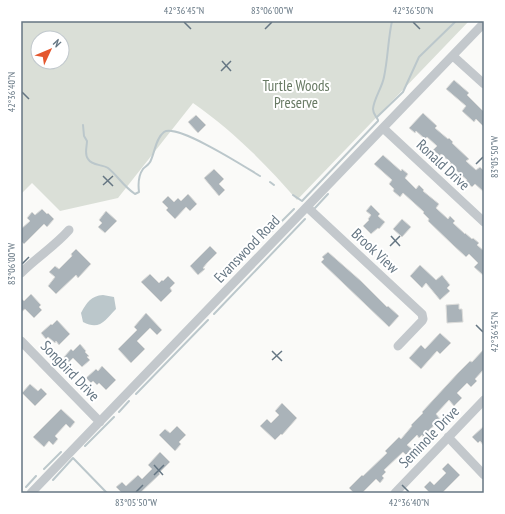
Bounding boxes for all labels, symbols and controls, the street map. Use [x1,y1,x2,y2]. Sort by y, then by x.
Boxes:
text: 42°36'45"N [164,4,204,17]
text: 83°06'00"W [251,4,293,17]
text: 42°36'50"N [393,4,433,17]
north arrow [30,30,70,70]
text: N [50,36,64,50]
text: 42°36'40"N [5,72,18,112]
park label: Turtle Woods Preserve [262,76,330,112]
street label: Ronald Drive [413,135,474,194]
text: 83°05'50"W [488,136,501,178]
street label: Evanswood Road [210,211,284,286]
street label: Brook View [348,224,403,277]
text: 83°06'00"W [5,243,18,285]
text: 42°36'45"N [488,312,501,352]
street label: Songbird Drive [37,336,104,405]
street label: Seminole Drive [394,402,463,472]
text: 83°05'50"W [115,496,157,509]
text: 42°36'40"N [389,496,429,509]

